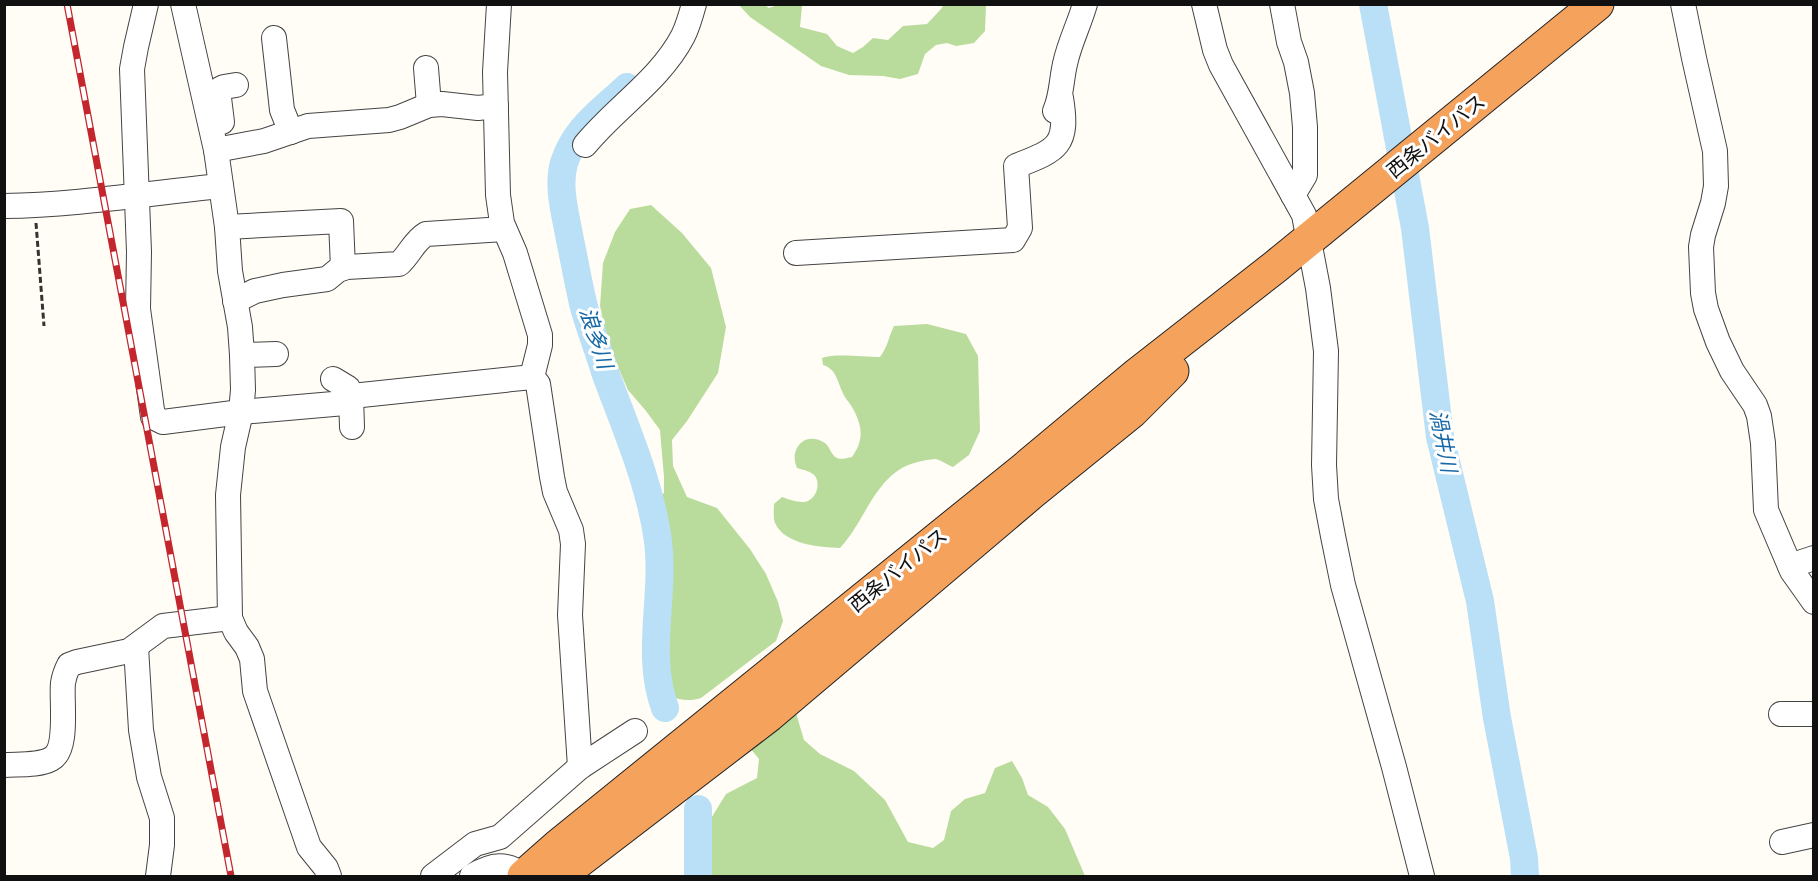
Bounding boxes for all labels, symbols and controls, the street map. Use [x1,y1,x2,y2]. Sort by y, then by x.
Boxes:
street label: 西条バイパス [1383,90,1489,182]
water label: 浪多川 [575,304,618,374]
water label: 渦井川 [1425,408,1461,476]
street label: 西条バイパス [845,524,951,616]

